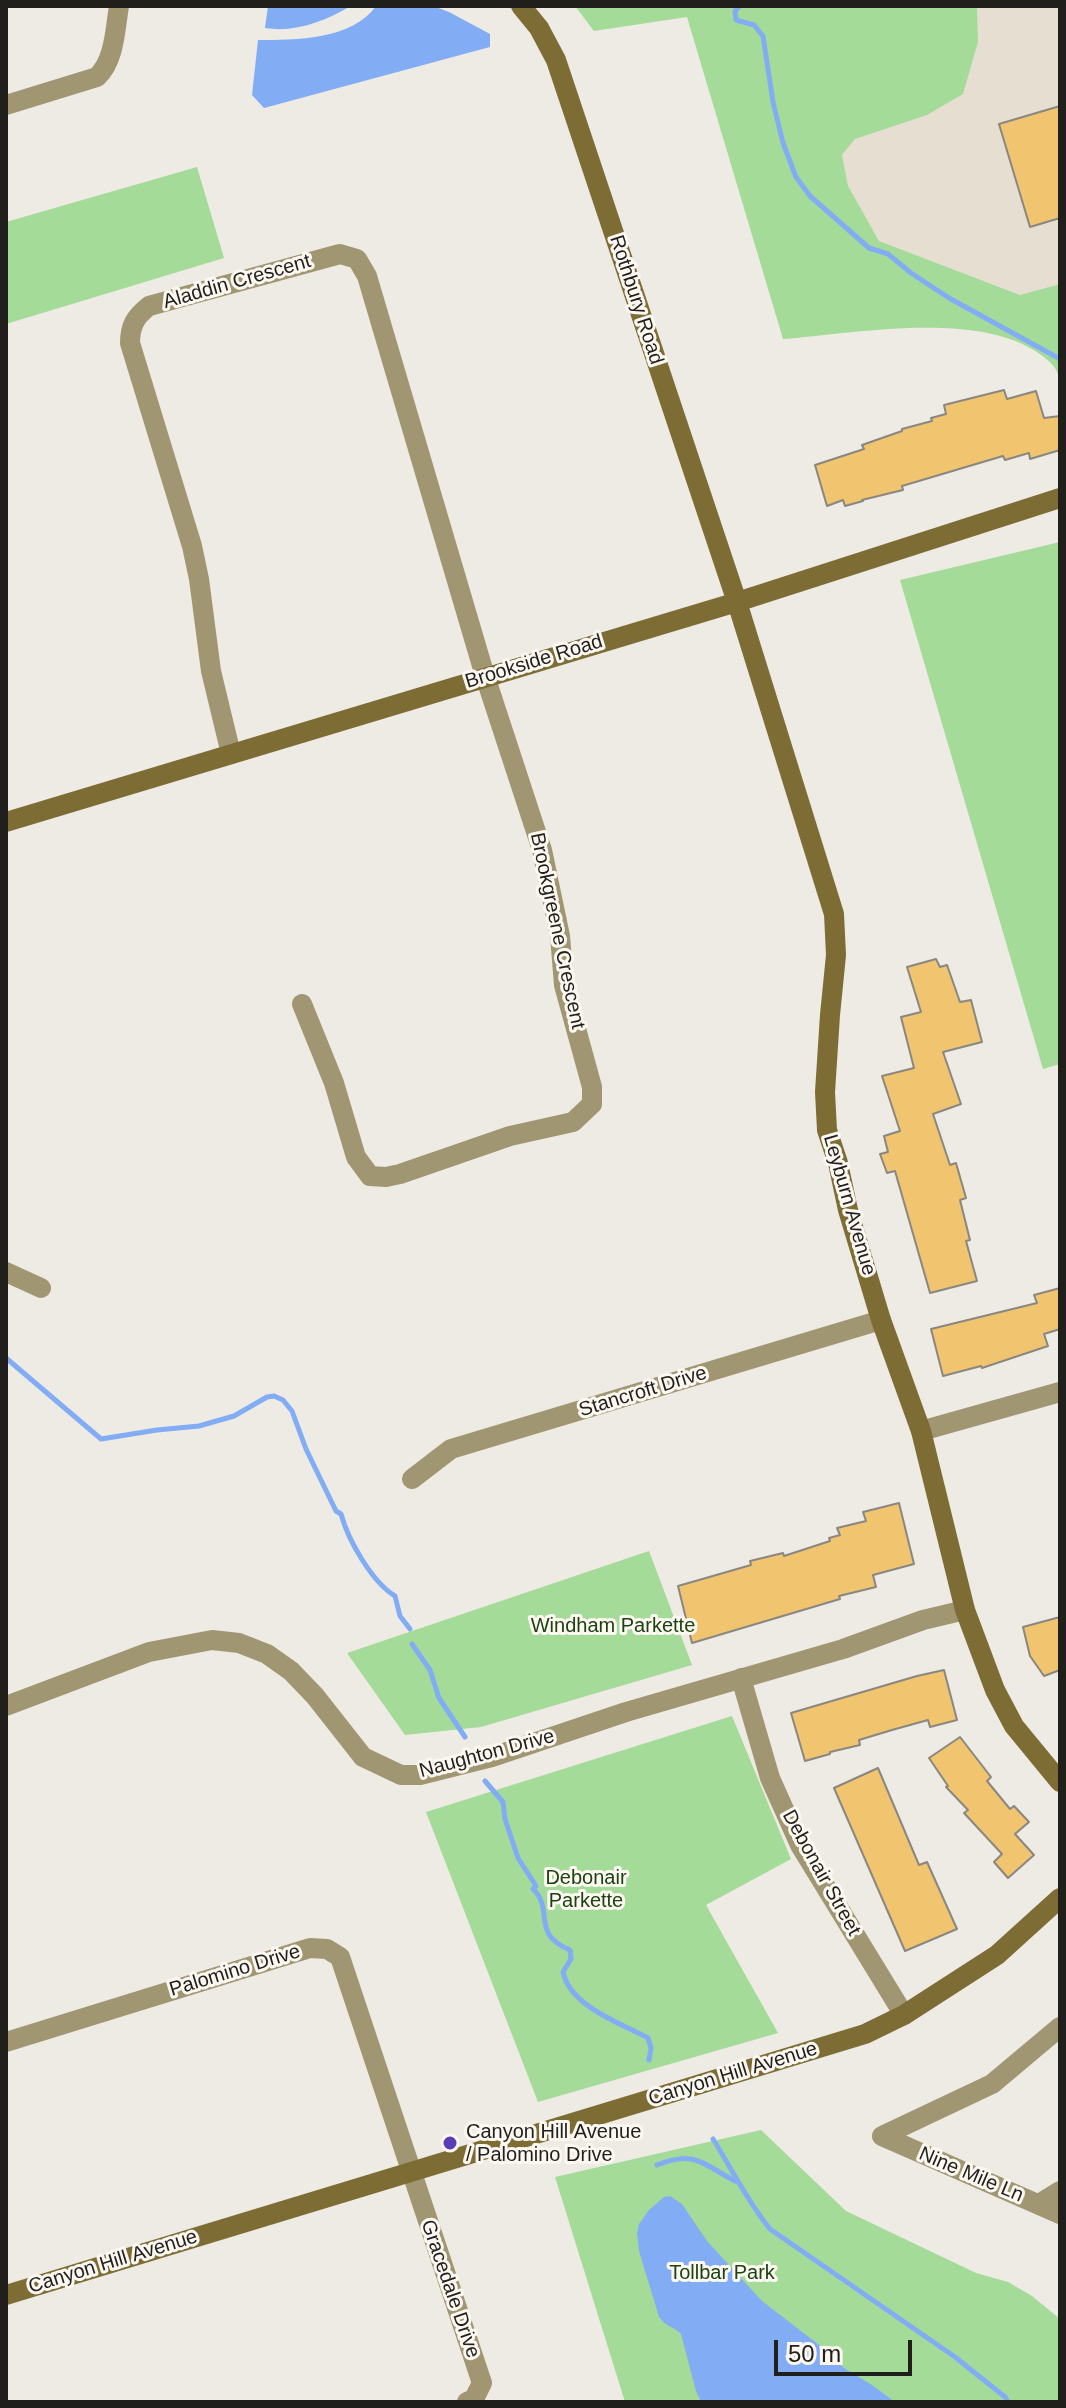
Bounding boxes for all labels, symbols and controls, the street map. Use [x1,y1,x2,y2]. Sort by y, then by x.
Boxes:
street label: Rothbury Road [604,232,668,368]
street label: Aladdin Crescent [160,249,314,315]
street label: Brookside Road [462,630,606,694]
street label: Brookgreene Crescent [524,831,590,1031]
street label: Leyburn Avenue [817,1132,881,1278]
street label: Stancroft Drive [576,1361,710,1423]
park label: Windham Parkette [531,1614,695,1638]
street label: Naughton Drive [417,1724,557,1784]
street label: Debonair Street [777,1806,865,1940]
park label: Debonair Parkette [545,1866,627,1913]
street label: Palomino Drive [167,1940,303,2002]
street label: Canyon Hill Avenue [646,2037,820,2111]
place label: Canyon Hill Avenue / Palomino Drive [466,2120,641,2167]
marker: Canyon Hill Avenue / Palomino Drive [441,2134,459,2152]
street label: Nine Mile Ln [915,2142,1027,2208]
street label: Gracedale Drive [415,2217,485,2361]
street label: Canyon Hill Avenue [26,2225,200,2299]
park label: Tollbar Park [669,2261,775,2285]
scale bar [778,2324,916,2374]
text: 50 m [788,2340,841,2367]

